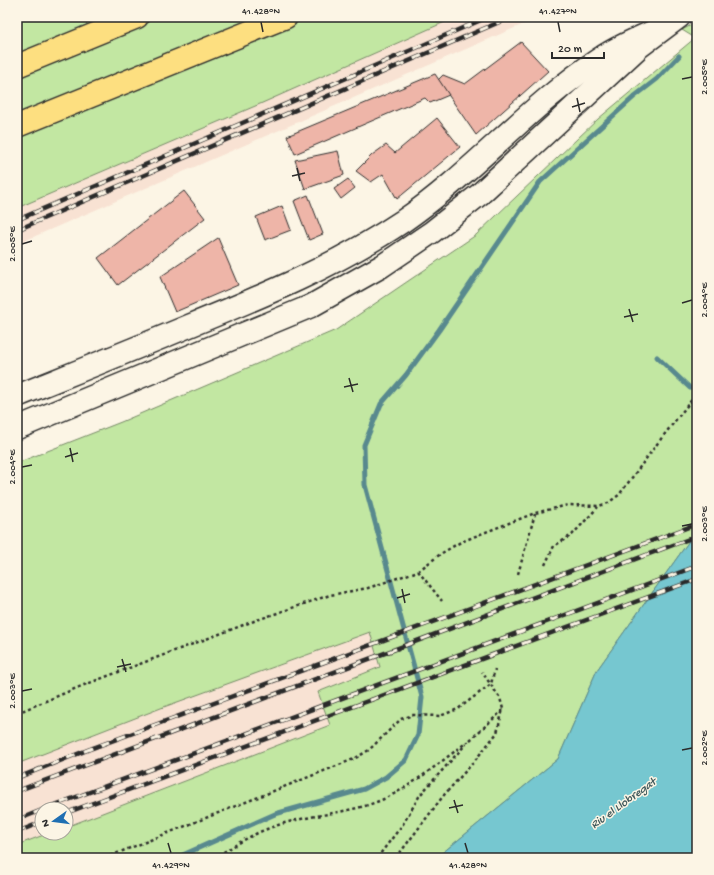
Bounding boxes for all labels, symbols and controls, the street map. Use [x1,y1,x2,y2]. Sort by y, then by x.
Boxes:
text: 41.428°N [242,6,280,18]
text: 41.427°N [539,6,577,18]
scale bar [552,34,604,60]
text: 20 m [558,43,583,57]
text: 2.005°E [699,59,711,95]
text: 2.005°E [7,226,19,262]
text: 2.004°E [699,282,711,317]
text: 2.004°E [7,449,19,484]
text: 2.003°E [699,506,711,542]
text: 2.003°E [7,673,19,709]
text: 2.002°E [699,730,711,766]
water label: Riu el Llobregat [589,774,661,832]
north arrow [34,801,74,841]
text: N [40,818,53,828]
text: 41.429°N [152,860,190,872]
text: 41.428°N [449,860,487,872]

